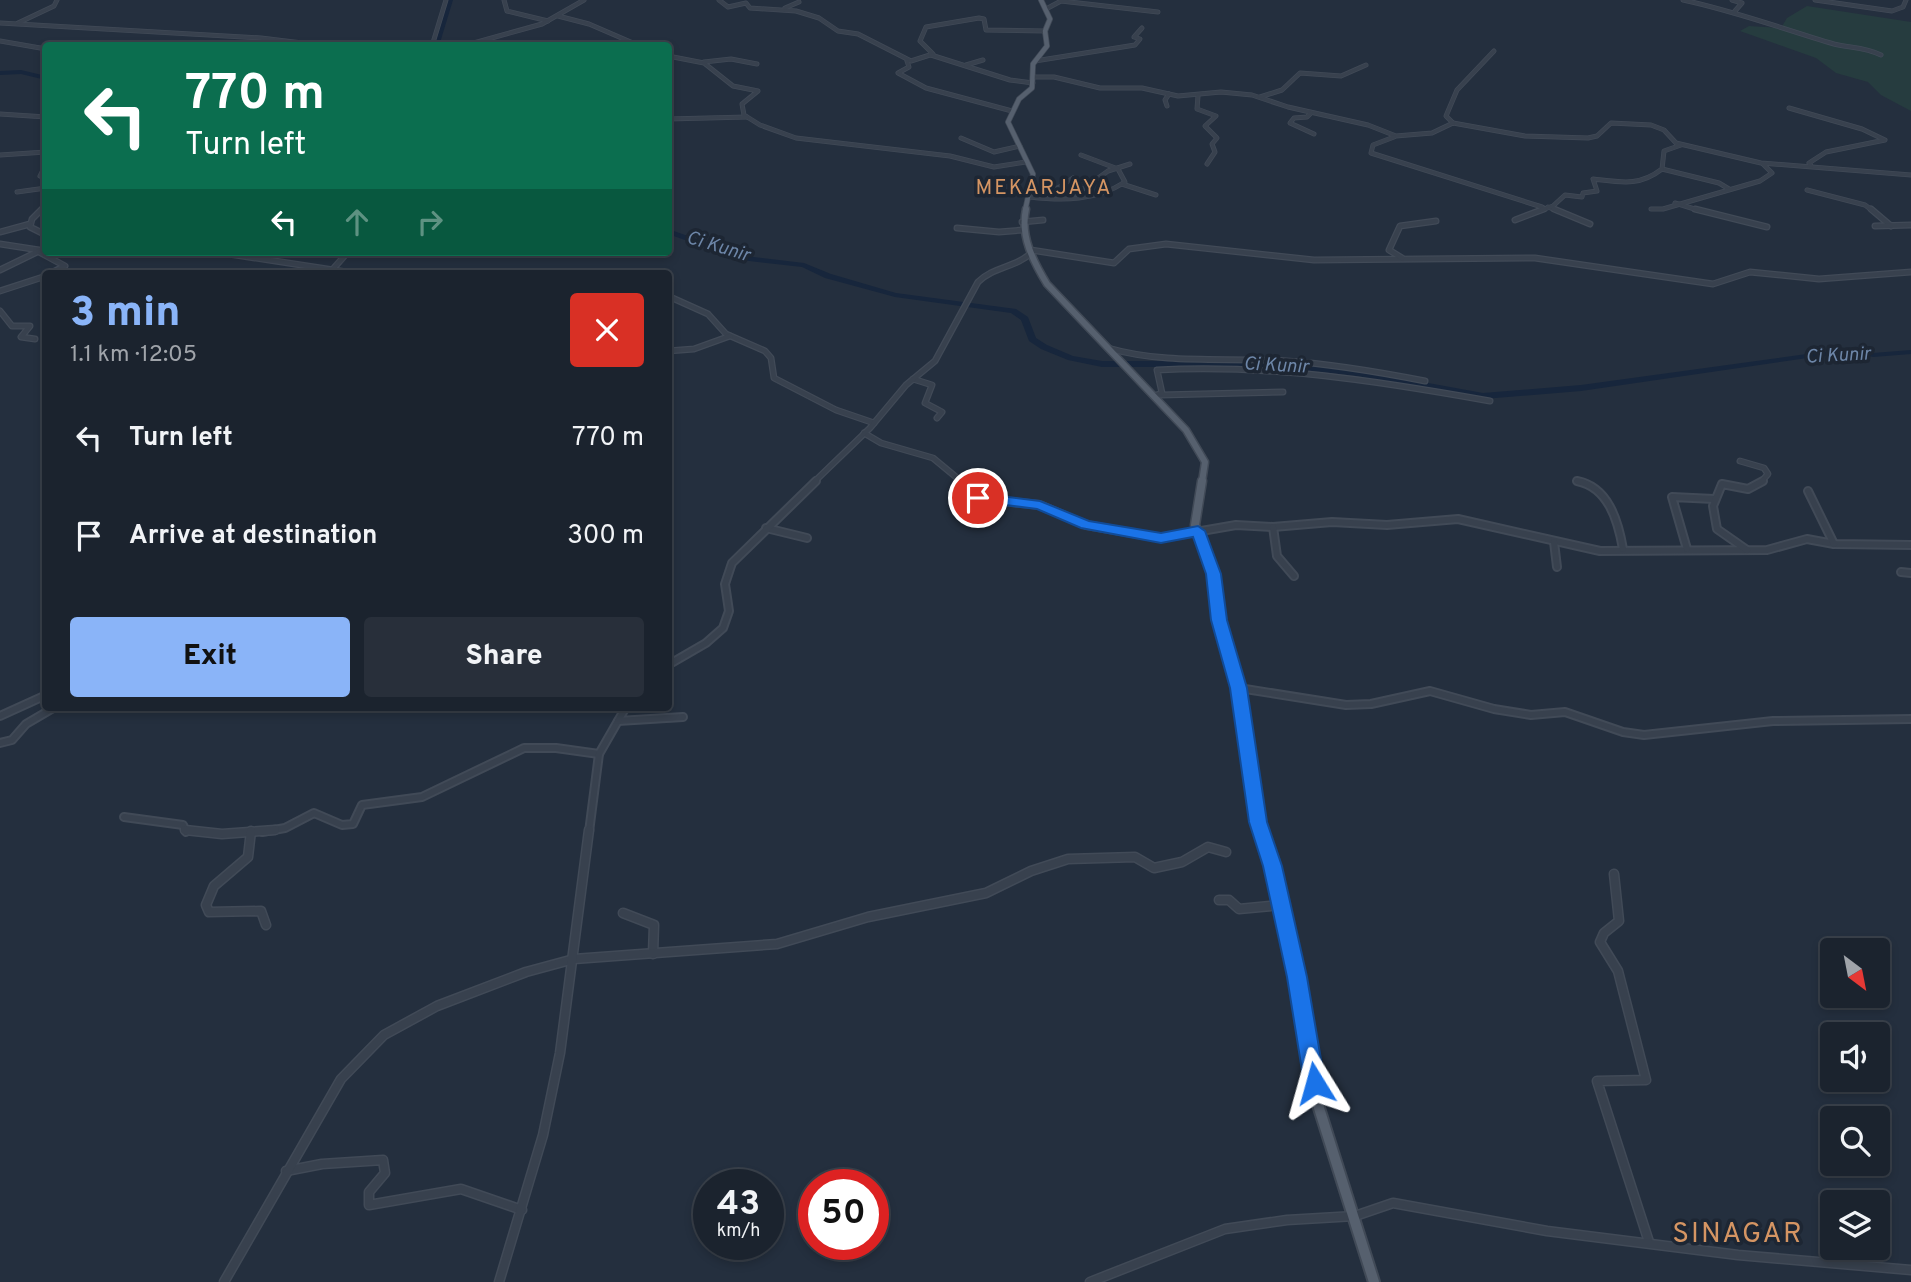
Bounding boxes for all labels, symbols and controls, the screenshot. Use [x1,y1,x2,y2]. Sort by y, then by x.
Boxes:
text: 770 m [185,65,325,127]
icon: left [70,70,161,161]
text: Turn left [185,126,306,166]
district label: MEKARJAYA [976,175,1112,202]
icon: left [265,203,303,241]
icon: ahead [338,203,376,241]
icon: right [411,203,449,241]
water label: Ci Kunir [683,226,754,269]
text: 3 min [70,288,181,341]
button: close [570,293,644,367]
text: 1.1 km · 12:05 [70,341,197,370]
water label: Ci Kunir [1805,342,1873,370]
water label: Ci Kunir [1243,352,1311,380]
icon: left [70,419,108,457]
text: Turn left [129,422,233,455]
text: 770 m [572,422,644,455]
pin [948,468,1008,528]
icon: arrive [959,479,997,517]
icon: arrive [70,517,108,555]
text: Arrive at destination [129,520,377,553]
text: 300 m [567,520,644,553]
button: Exit [70,617,350,697]
button: Share [364,617,644,697]
north arrow [1820,938,1890,1008]
map controls [1820,938,1890,1260]
button: sound [1820,1022,1890,1092]
position arrow [1278,1046,1352,1120]
button: search [1820,1106,1890,1176]
speed limit sign: 50 [798,1169,889,1260]
text: 43 [717,1183,760,1227]
button: layers [1820,1190,1890,1260]
district label: SINAGAR [1672,1217,1804,1253]
text: km/h [717,1220,760,1243]

